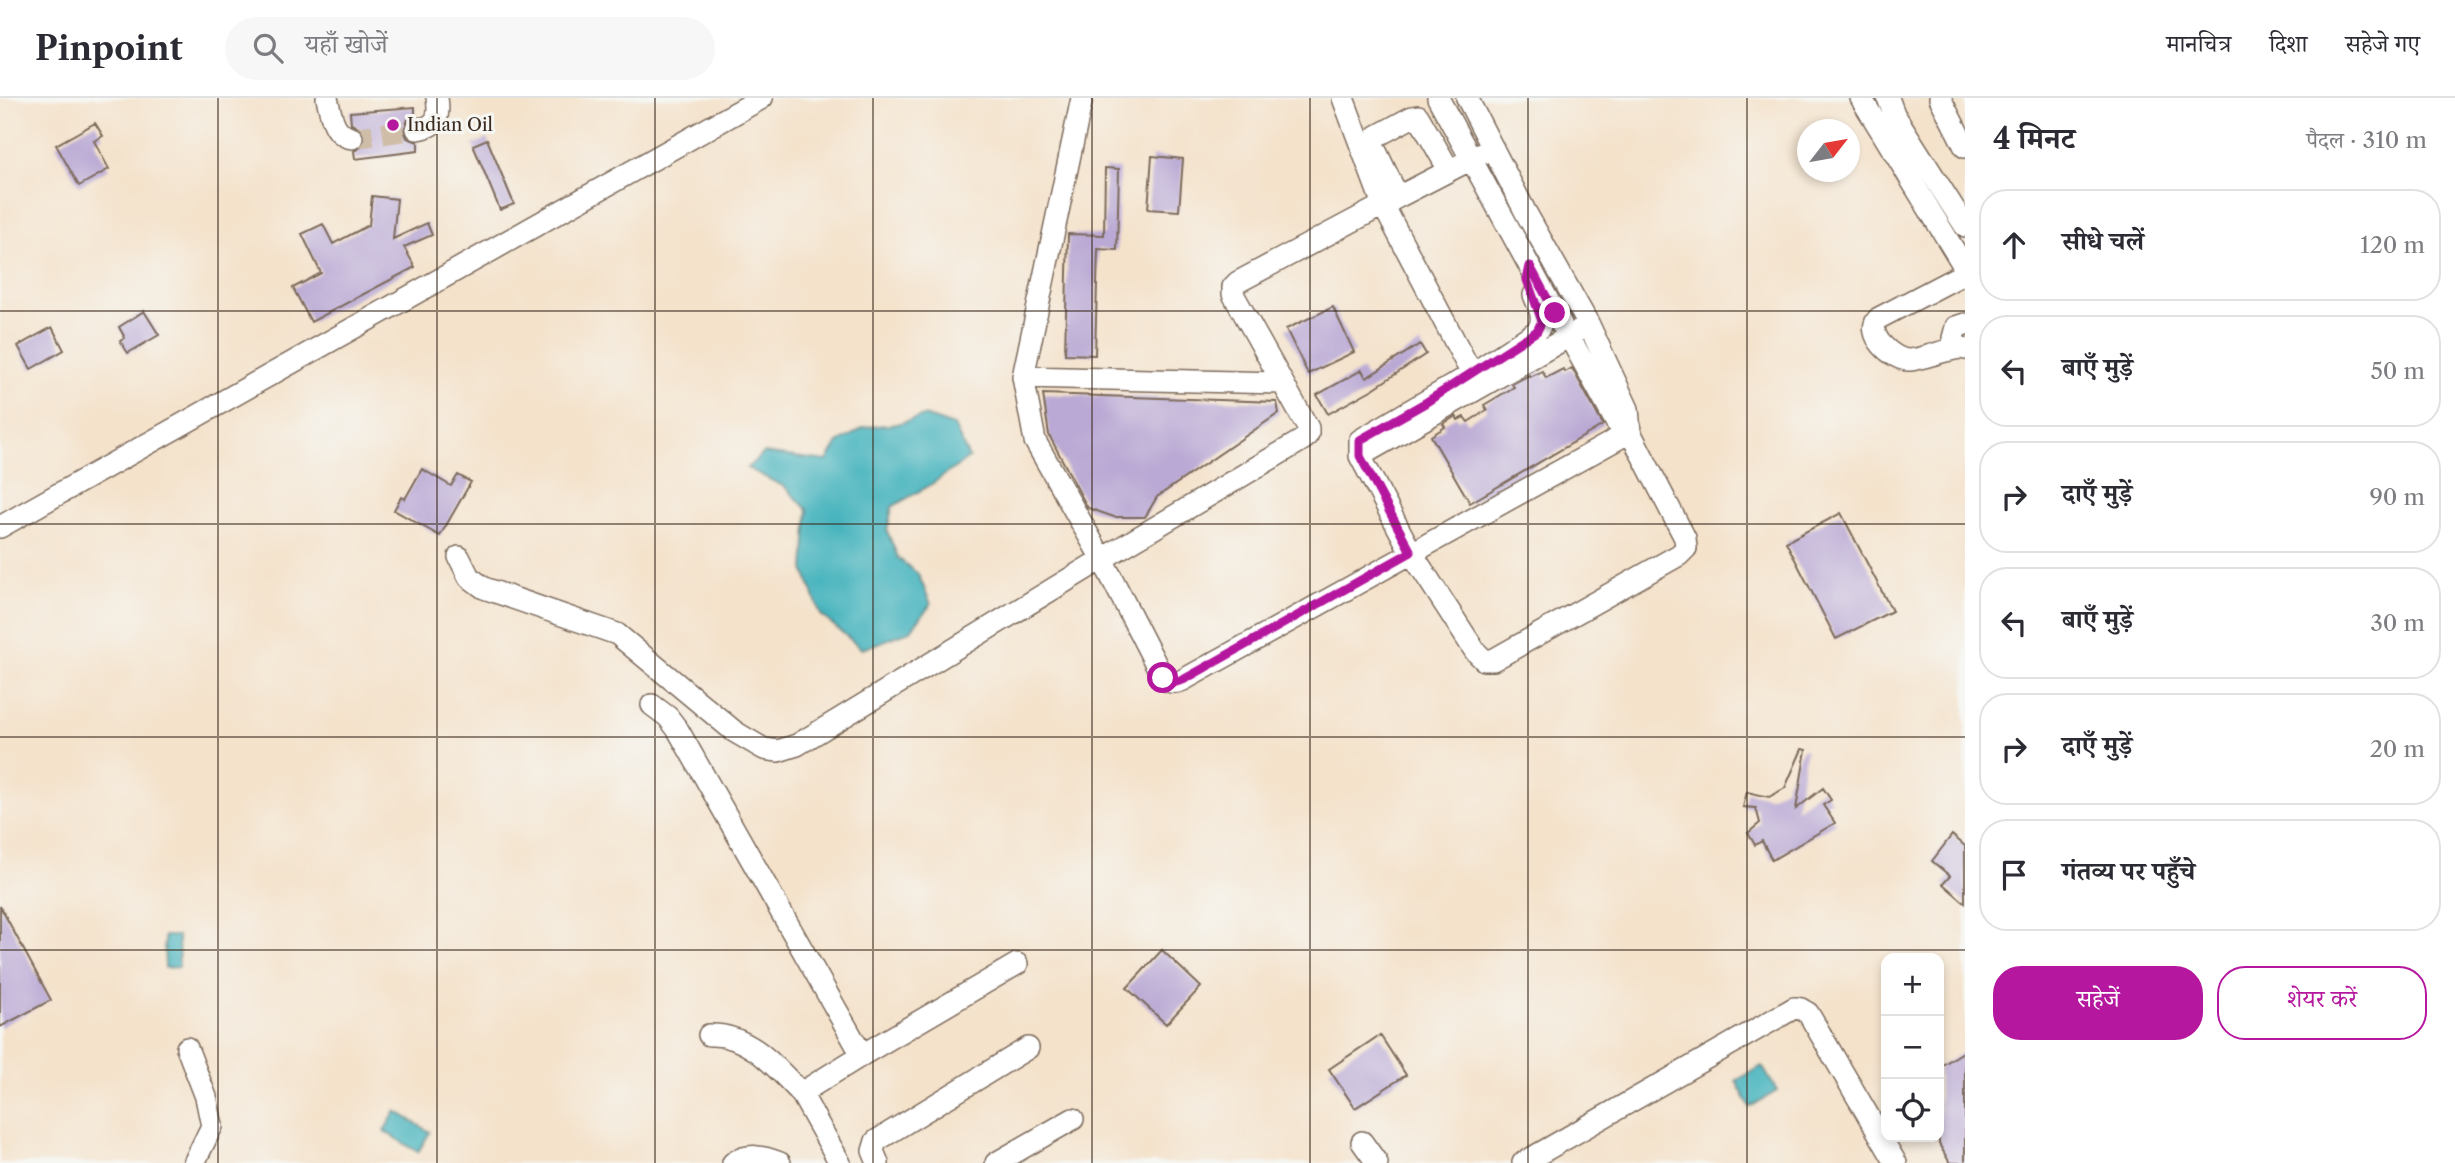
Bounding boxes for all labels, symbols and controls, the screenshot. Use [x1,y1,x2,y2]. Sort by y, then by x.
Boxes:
search box [225,17,715,80]
text: Pinpoint [35,28,183,69]
text: यहाँ खोजें [305,28,388,60]
icon: search [249,29,287,67]
text: मानचित्र [2166,29,2231,58]
text: दिशा [2269,29,2307,58]
text: सहेजे गए [2345,29,2420,58]
place label: Indian Oil [407,114,493,136]
marker: Indian Oil [385,117,401,133]
north arrow [1797,119,1860,182]
text: 4 मिनट [1993,120,2075,157]
text: पैदल · 310 m [2306,126,2427,154]
text: सीधे चलें [2062,225,2144,257]
icon: ahead [1995,226,2033,264]
text: 120 m [2360,231,2425,259]
route end [1539,297,1570,328]
text: बाएँ मुड़ें [2062,351,2133,383]
icon: left [1995,352,2033,390]
text: 50 m [2370,357,2425,385]
text: दाएँ मुड़ें [2062,477,2132,509]
icon: right [1995,478,2033,516]
text: 90 m [2369,483,2425,511]
text: बाएँ मुड़ें [2062,603,2133,635]
icon: left [1995,604,2033,642]
text: 30 m [2370,609,2425,637]
route start [1147,662,1178,693]
text: दाएँ मुड़ें [2062,729,2132,761]
icon: right [1995,730,2033,768]
text: 20 m [2370,735,2425,763]
text: गंतव्य पर पहुँचे [2062,855,2195,887]
icon: arrive [1995,856,2033,894]
map controls [1881,953,1944,1142]
button: + [1881,953,1944,1016]
button: सहेजें [1993,966,2203,1040]
button: शेयर करें [2217,966,2427,1040]
button: − [1881,1016,1944,1079]
button: locate [1881,1079,1944,1142]

